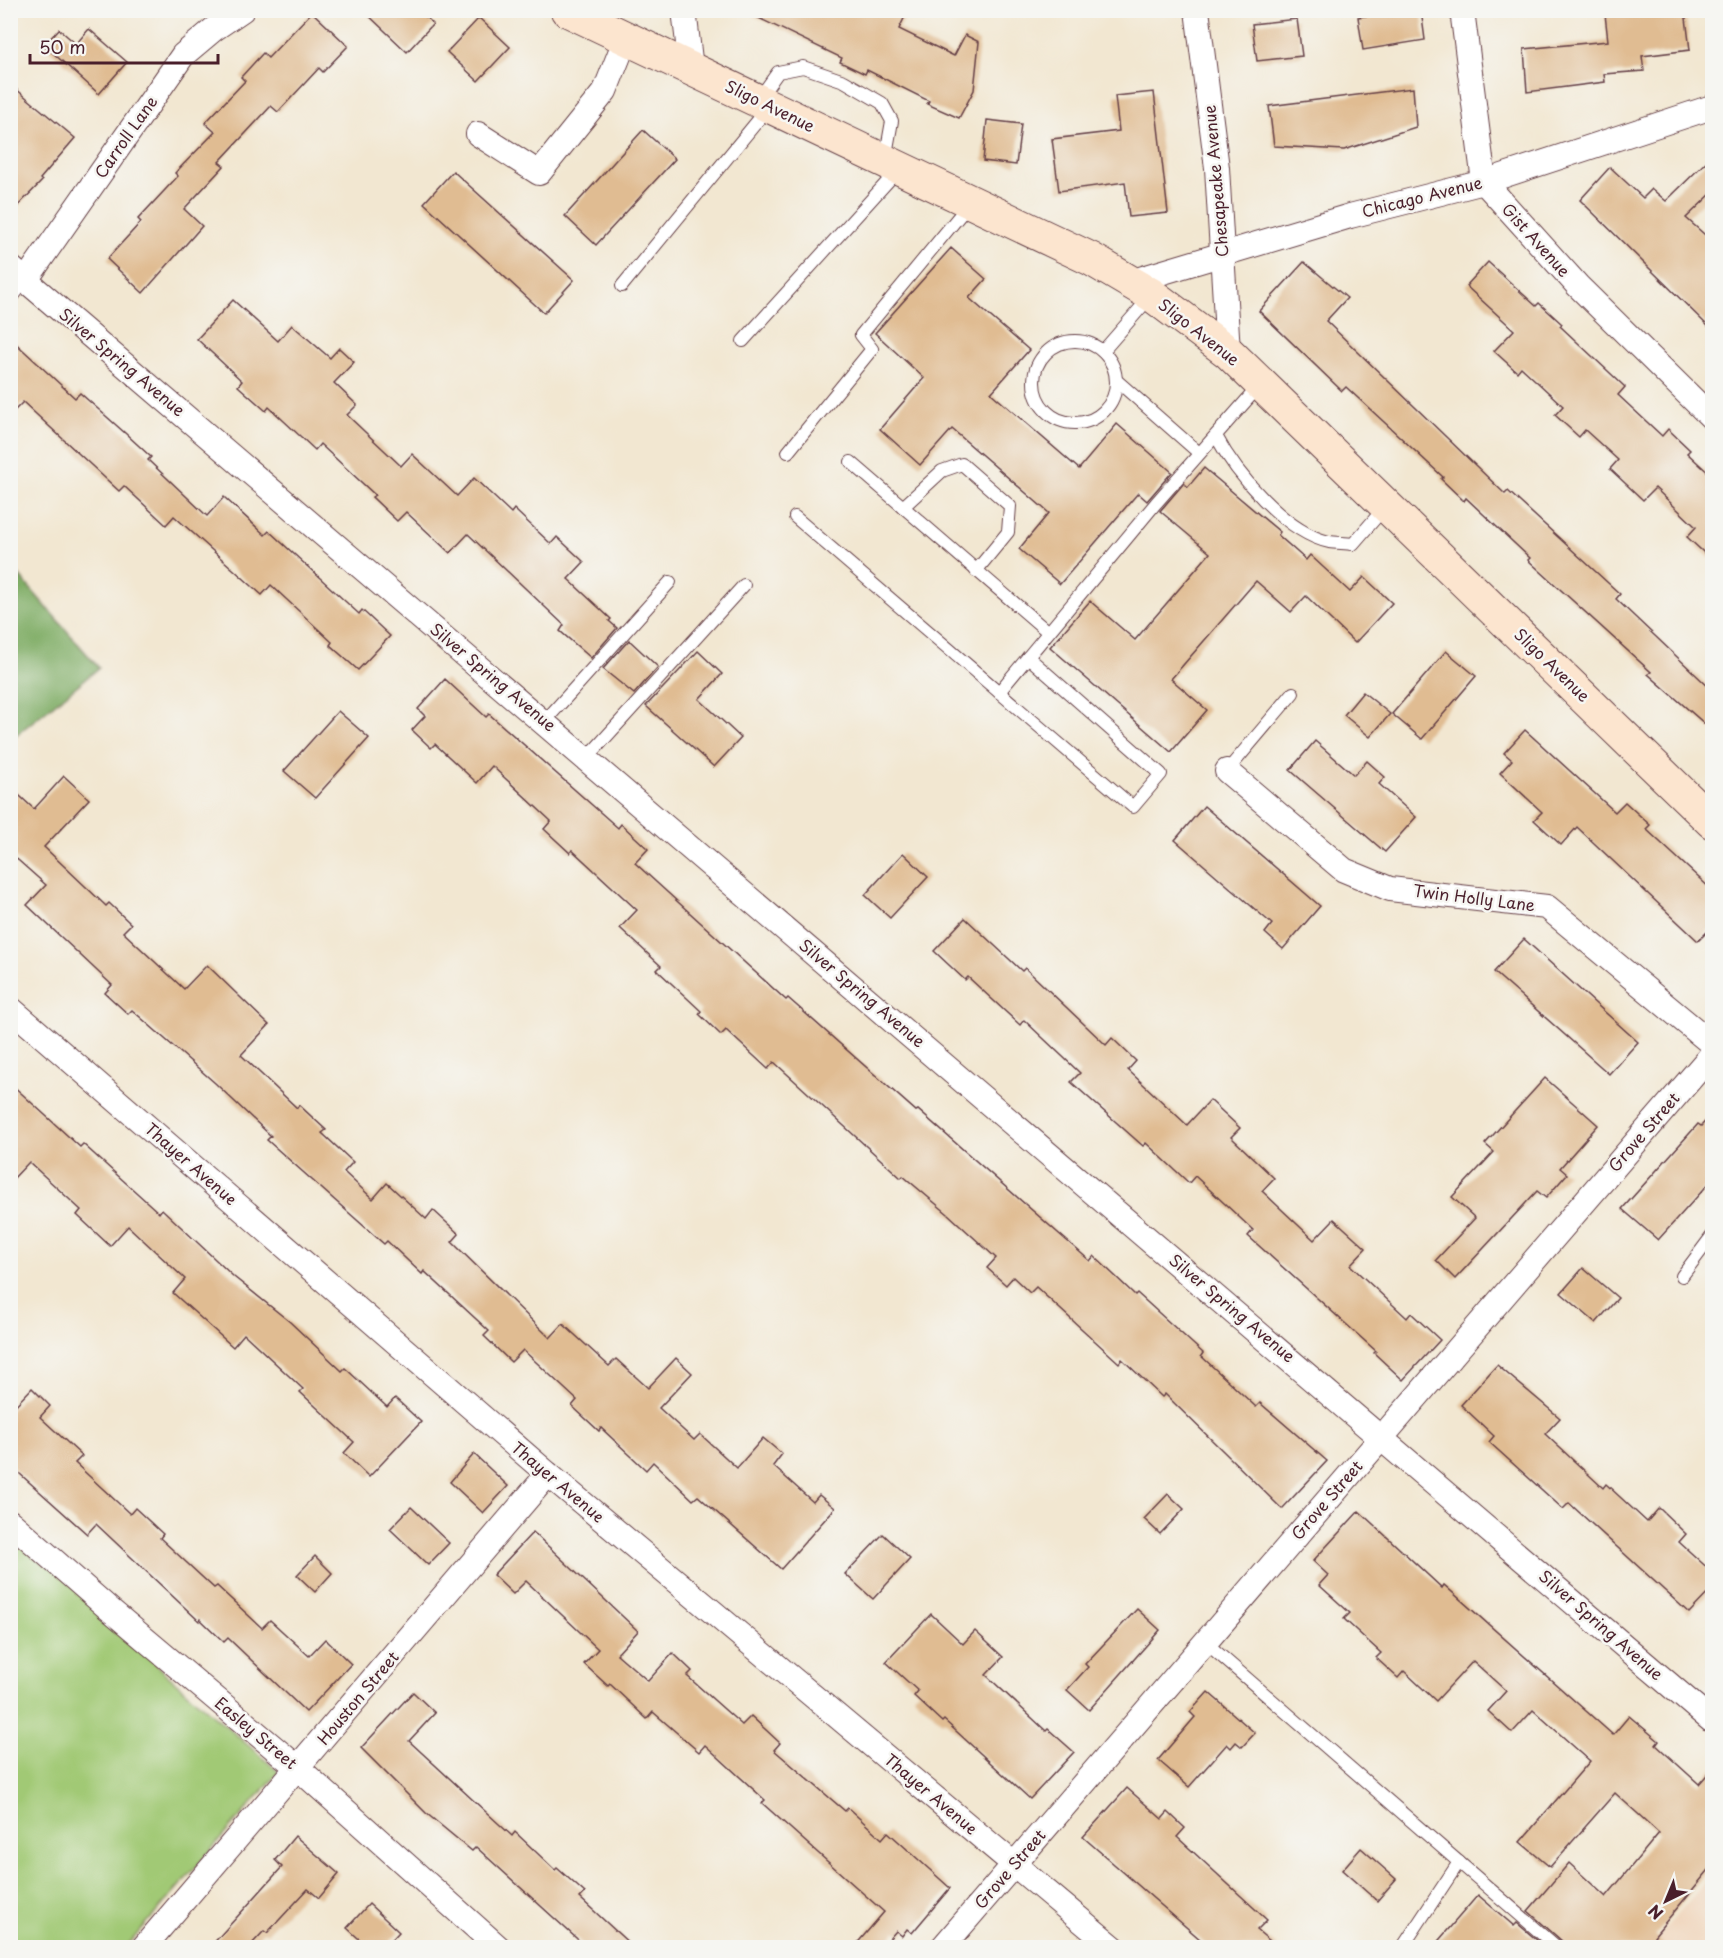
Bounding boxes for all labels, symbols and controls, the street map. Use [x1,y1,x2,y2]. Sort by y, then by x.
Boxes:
scale bar [30,27,218,65]
text: 50 m [39,33,86,60]
street label: Sligo Avenue [722,73,820,137]
street label: Carroll Lane [88,90,163,183]
street label: Chesapeake Avenue [1196,104,1234,258]
street label: Chicago Avenue [1359,169,1485,223]
street label: Gist Avenue [1497,197,1577,282]
street label: Sligo Avenue [1154,292,1245,371]
street label: Silver Spring Avenue [55,301,191,421]
street label: Silver Spring Avenue [426,616,562,736]
street label: Sligo Avenue [1509,622,1596,707]
street label: Twin Holly Lane [1412,878,1536,916]
street label: Silver Spring Avenue [795,932,931,1052]
street label: Grove Street [1602,1086,1685,1176]
street label: Thayer Avenue [140,1117,243,1210]
street label: Silver Spring Avenue [1165,1247,1301,1367]
street label: Thayer Avenue [507,1435,610,1527]
street label: Grove Street [1285,1454,1368,1544]
street label: Silver Spring Avenue [1534,1563,1669,1685]
street label: Houston Street [311,1645,404,1750]
street label: Easley Street [210,1691,303,1774]
street label: Thayer Avenue [880,1747,983,1839]
street label: Grove Street [968,1823,1051,1913]
north arrow [1636,1871,1696,1931]
text: N [1642,1900,1668,1926]

